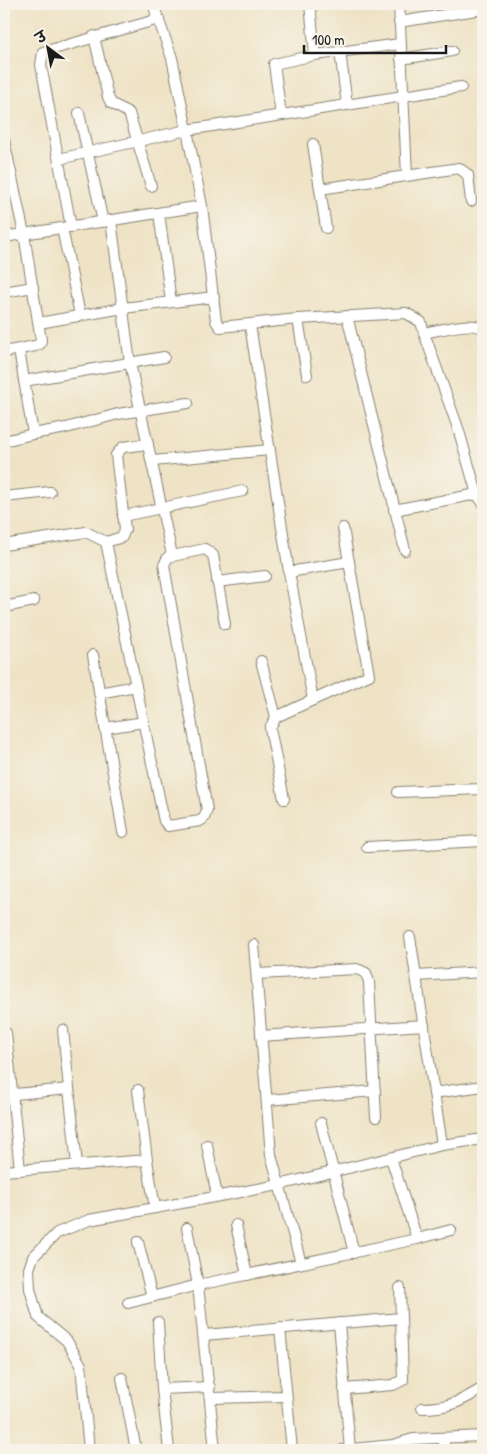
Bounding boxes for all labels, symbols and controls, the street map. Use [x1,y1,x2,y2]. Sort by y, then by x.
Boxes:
north arrow [22,22,72,72]
scale bar [304,22,447,54]
text: उ [30,25,51,48]
text: 100 m [312,29,345,50]

